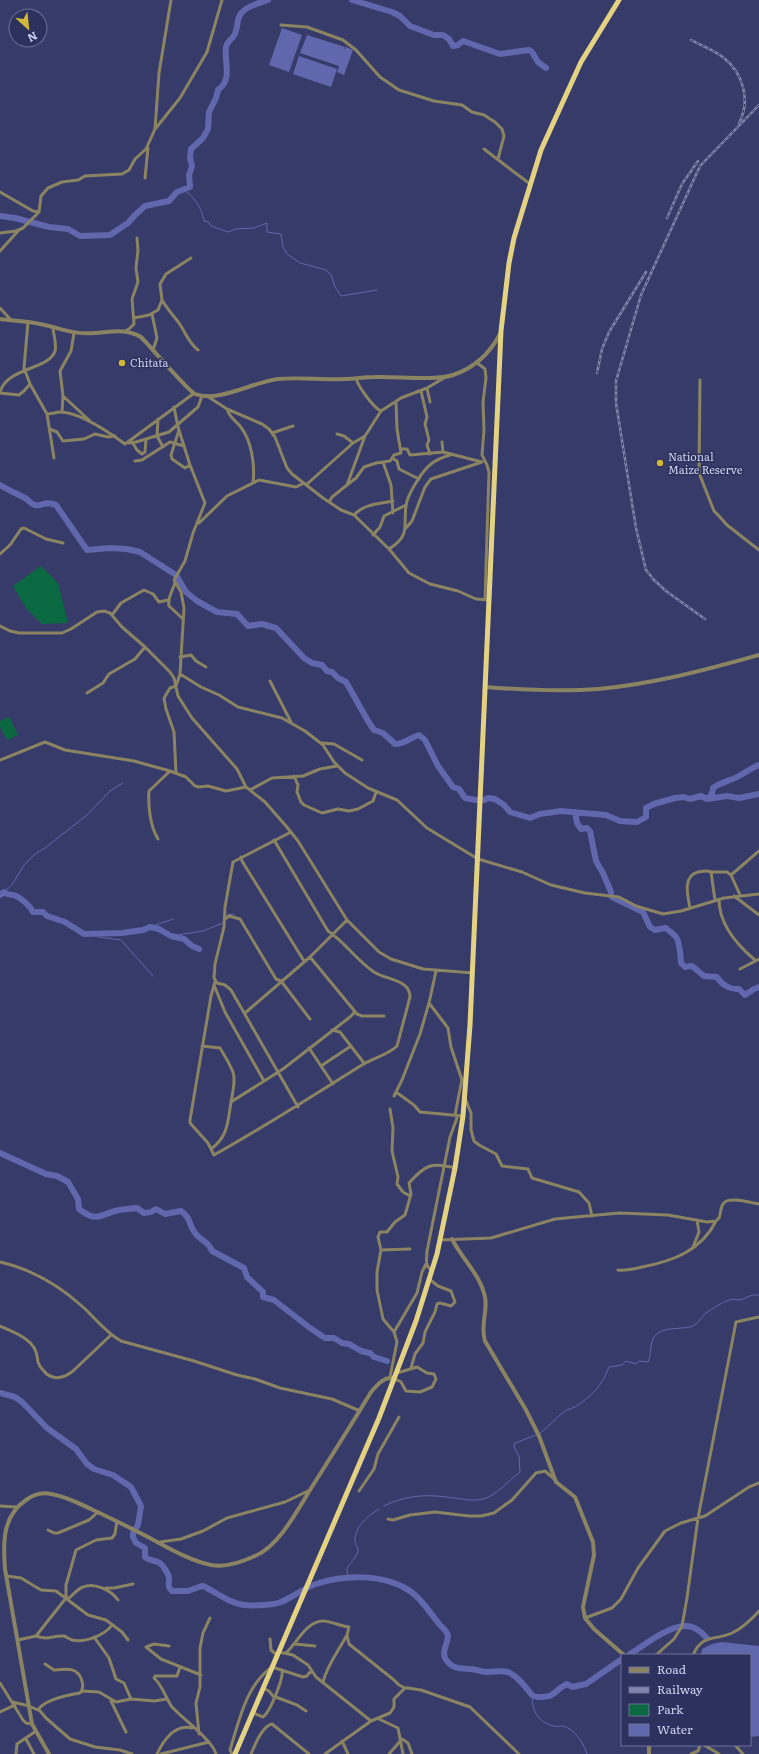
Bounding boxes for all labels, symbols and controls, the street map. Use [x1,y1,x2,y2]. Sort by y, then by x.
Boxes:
north arrow [8,8,48,48]
text: N [25,29,41,47]
place label: Chitata [130,354,168,370]
marker: Chitata [117,358,127,368]
place label: National Maize Reserve [668,448,743,477]
marker: National Maize Reserve [655,458,665,468]
legend [621,1654,751,1746]
text: Road [657,1660,687,1678]
text: Railway [657,1680,703,1698]
text: Park [657,1700,684,1718]
text: Water [657,1720,693,1738]

